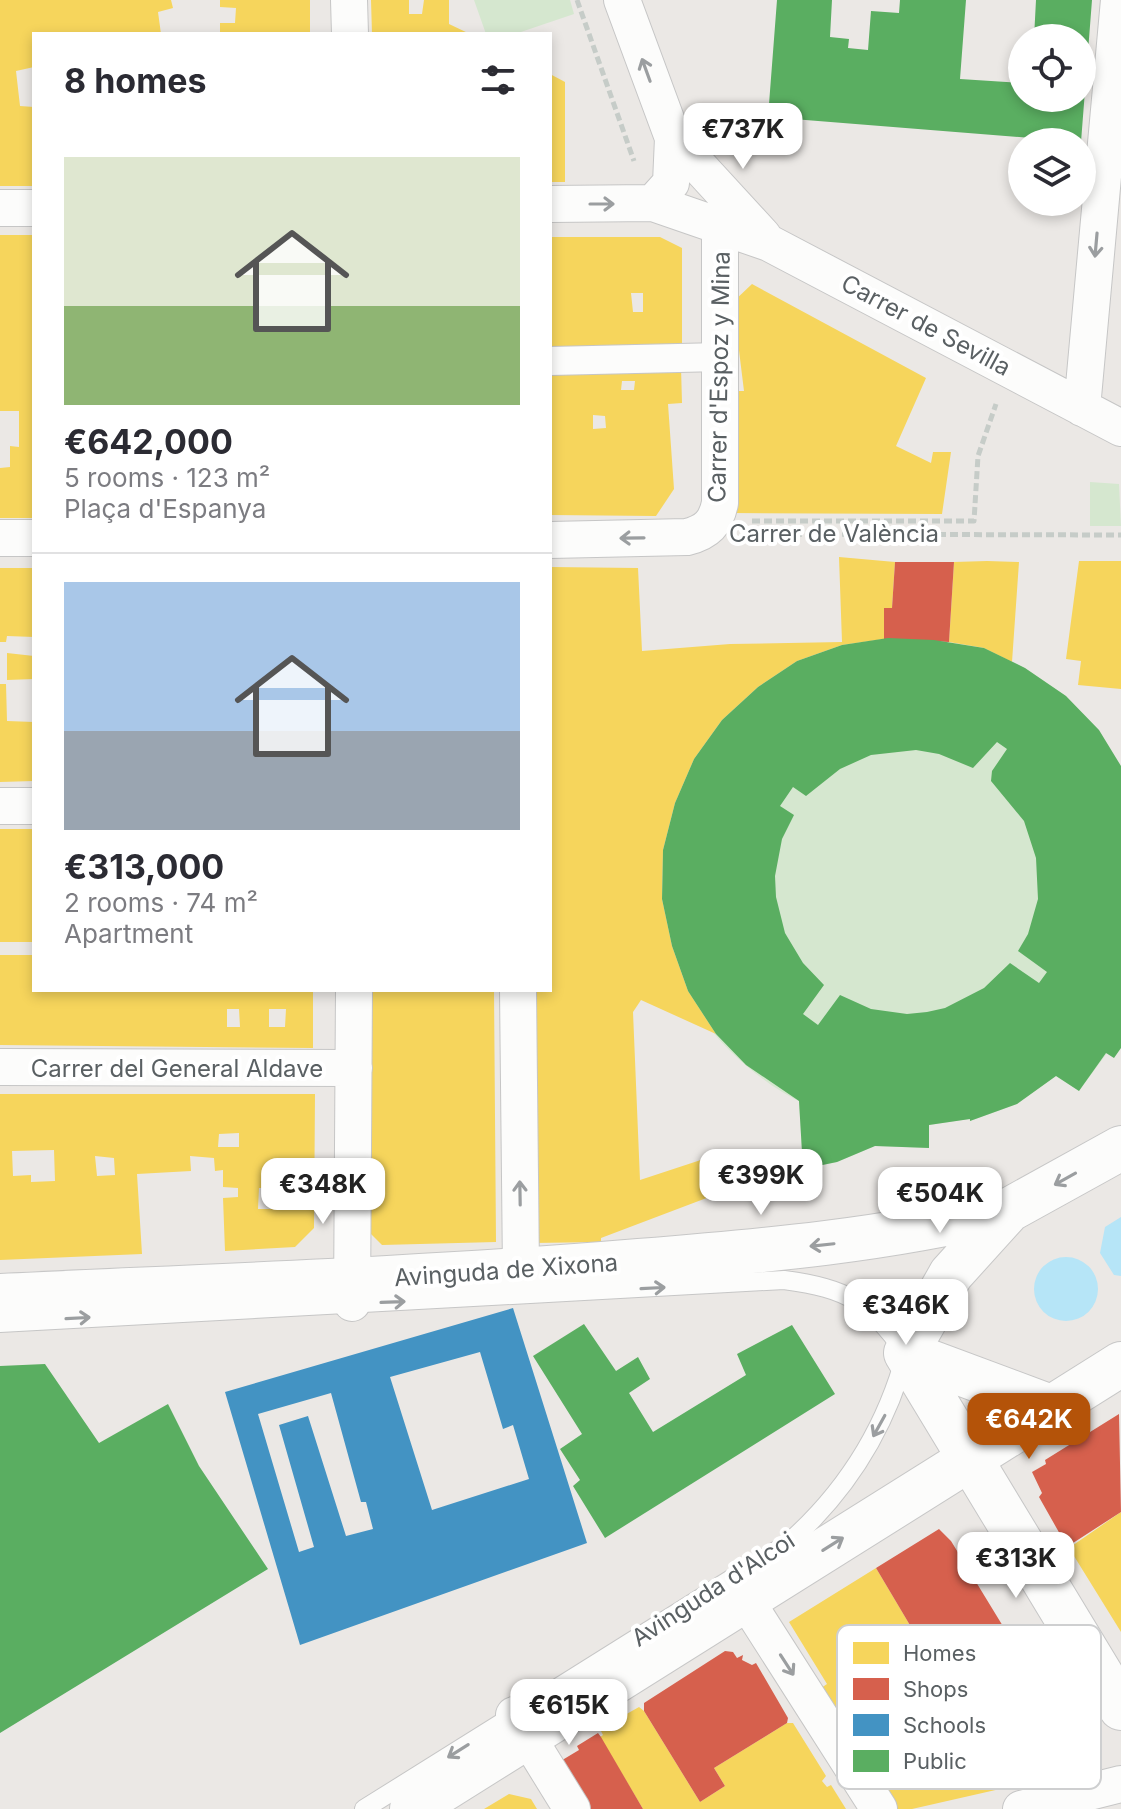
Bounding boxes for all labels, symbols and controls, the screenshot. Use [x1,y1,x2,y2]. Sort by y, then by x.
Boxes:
map controls [1008,24,1096,216]
button: locate [1008,24,1096,112]
icon: filters [476,58,520,102]
one-way arrow [638,58,652,83]
text: 8 homes [64,60,207,101]
pin: €737K [687,103,799,171]
text: €737K [701,113,785,144]
button: layers [1008,128,1096,216]
one-way arrow [588,196,615,212]
icon: home [220,209,364,353]
one-way arrow [1088,231,1103,258]
street label: Carrer d'Espoz y Mina [702,251,736,503]
street label: Carrer de Sevilla [836,268,1016,382]
text: €642,000 [64,421,233,462]
text: 5 rooms · 123 m² [64,462,270,493]
text: Plaça d'Espanya [64,493,266,524]
street label: Carrer de València [729,519,939,548]
one-way arrow [619,531,646,546]
icon: home [220,634,364,778]
text: €313,000 [64,846,224,887]
text: 2 rooms · 74 m² [64,887,258,918]
text: Apartment [64,918,193,949]
street label: Carrer del General Aldave [31,1054,323,1083]
pin: €399K [705,1149,817,1217]
pin: €348K [267,1158,379,1226]
text: €399K [717,1159,805,1190]
pin: €504K [884,1167,996,1235]
text: €348K [279,1168,367,1199]
one-way arrow [1054,1171,1077,1187]
text: €504K [896,1177,984,1208]
one-way arrow [512,1180,528,1207]
one-way arrow [810,1238,835,1253]
street label: Avinguda de Xixona [393,1248,619,1292]
pin: €346K [850,1279,962,1347]
one-way arrow [639,1280,666,1295]
text: €346K [862,1289,950,1320]
one-way arrow [379,1294,406,1310]
one-way arrow [64,1311,91,1326]
pin: €642K [973,1393,1085,1461]
text: €642K [985,1403,1073,1434]
one-way arrow [871,1413,886,1437]
street label: Avinguda d'Alcoi [626,1525,800,1653]
pin: €313K [960,1532,1072,1600]
one-way arrow [821,1536,844,1552]
text: €313K [975,1542,1057,1573]
legend [837,1625,1101,1789]
text: Homes [903,1640,976,1666]
one-way arrow [779,1653,795,1676]
text: Shops [903,1676,968,1702]
pin: €615K [513,1679,625,1747]
text: €615K [528,1689,610,1720]
text: Schools [903,1712,986,1738]
one-way arrow [447,1743,470,1759]
text: Public [903,1748,967,1774]

